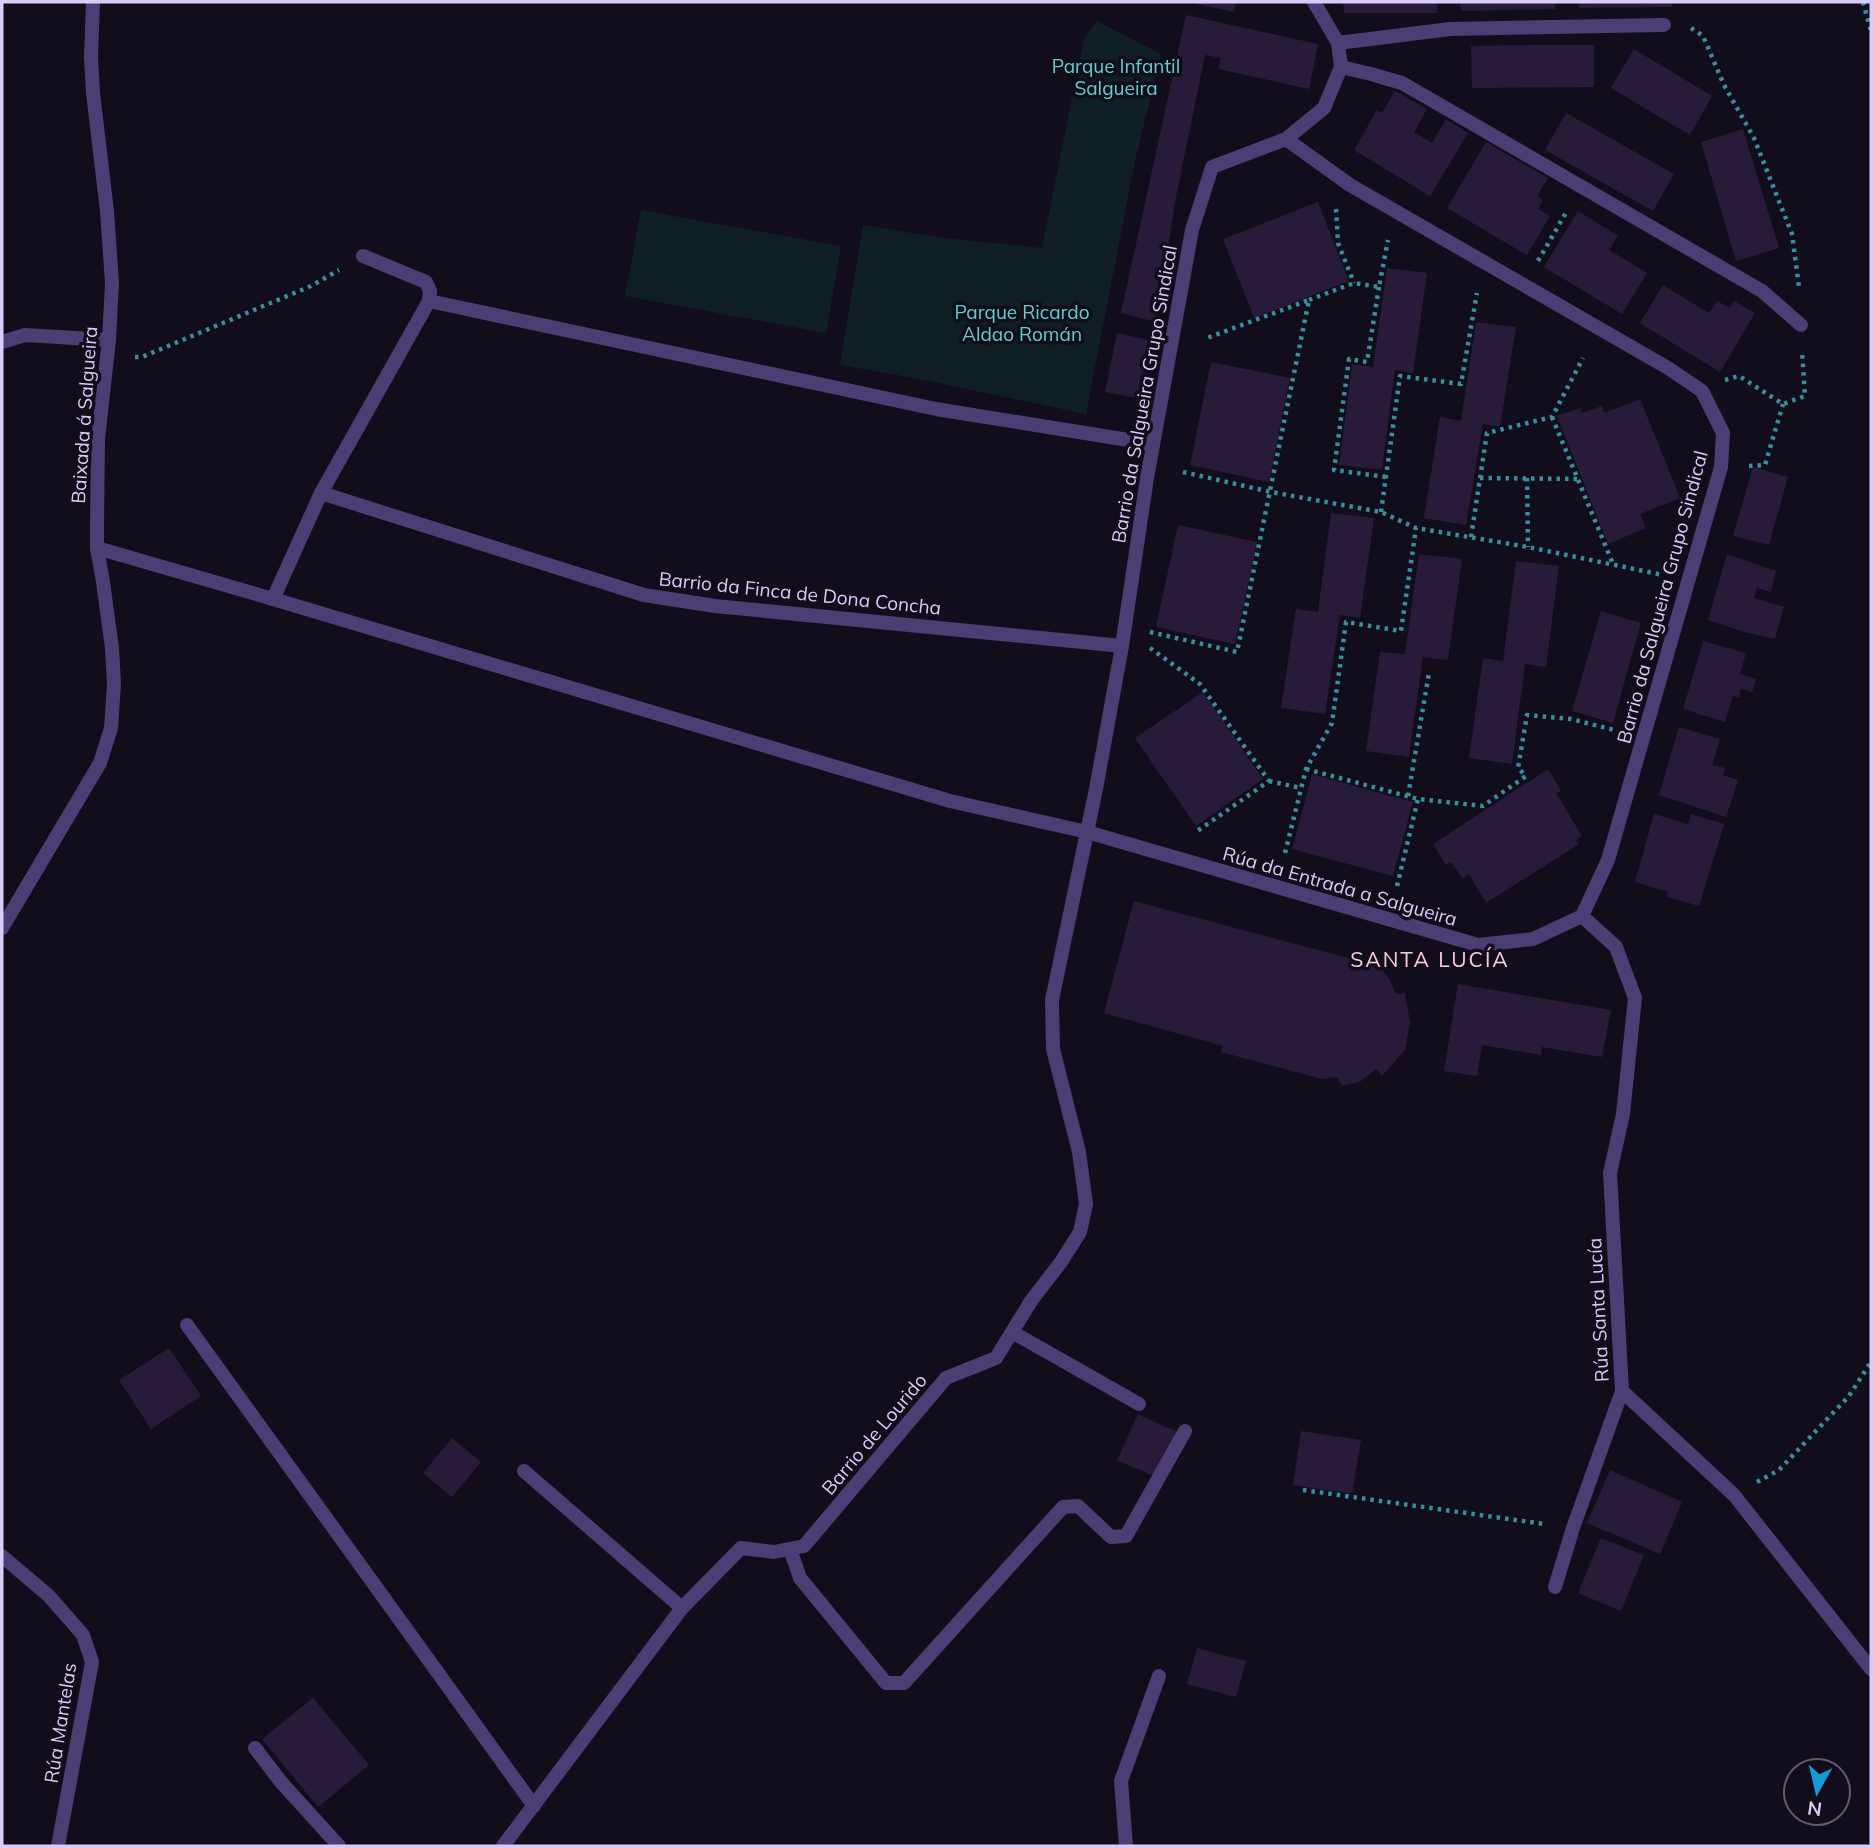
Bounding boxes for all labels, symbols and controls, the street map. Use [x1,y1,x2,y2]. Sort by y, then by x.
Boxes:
park label: Parque Infantil Salgueira [1052,54,1180,100]
street label: Barrio da Salgueira Grupo Sindical [1106,243,1182,545]
park label: Parque Ricardo Aldao Román [954,300,1090,346]
street label: Baixada á Salgueira [66,326,102,504]
street label: Barrio da Salgueira Grupo Sindical [1611,448,1713,746]
street label: Barrio da Finca de Dona Concha [658,566,942,620]
street label: Rúa da Entrada a Salgueira [1220,841,1460,931]
district label: SANTA LUCÍA [1350,946,1510,972]
street label: Rúa Santa Lucía [1582,1237,1614,1383]
street label: Barrio de Lourido [816,1368,932,1500]
street label: Rúa Mantelas [39,1661,81,1785]
north arrow [1782,1757,1852,1827]
text: N [1806,1796,1823,1822]

